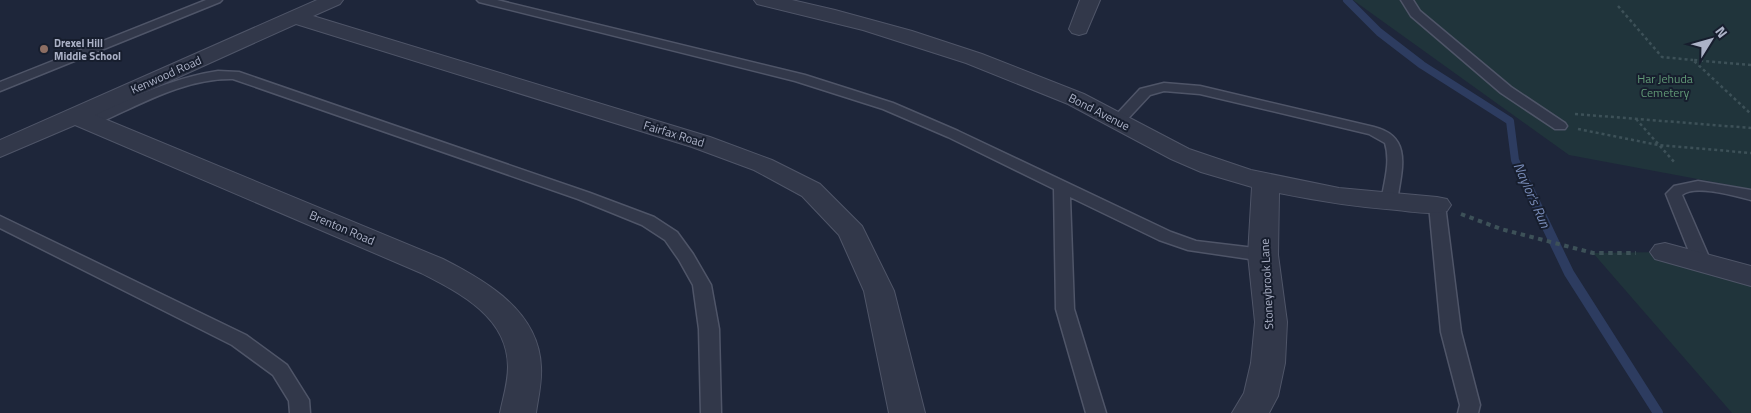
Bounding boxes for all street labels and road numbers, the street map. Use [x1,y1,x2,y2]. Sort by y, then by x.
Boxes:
street label: Kenwood Road [127,50,204,99]
street label: Bond Avenue [1065,88,1133,135]
street label: Fairfax Road [641,115,707,152]
street label: Brenton Road [306,205,378,250]
street label: Stoneybrook Lane [1255,238,1278,330]

